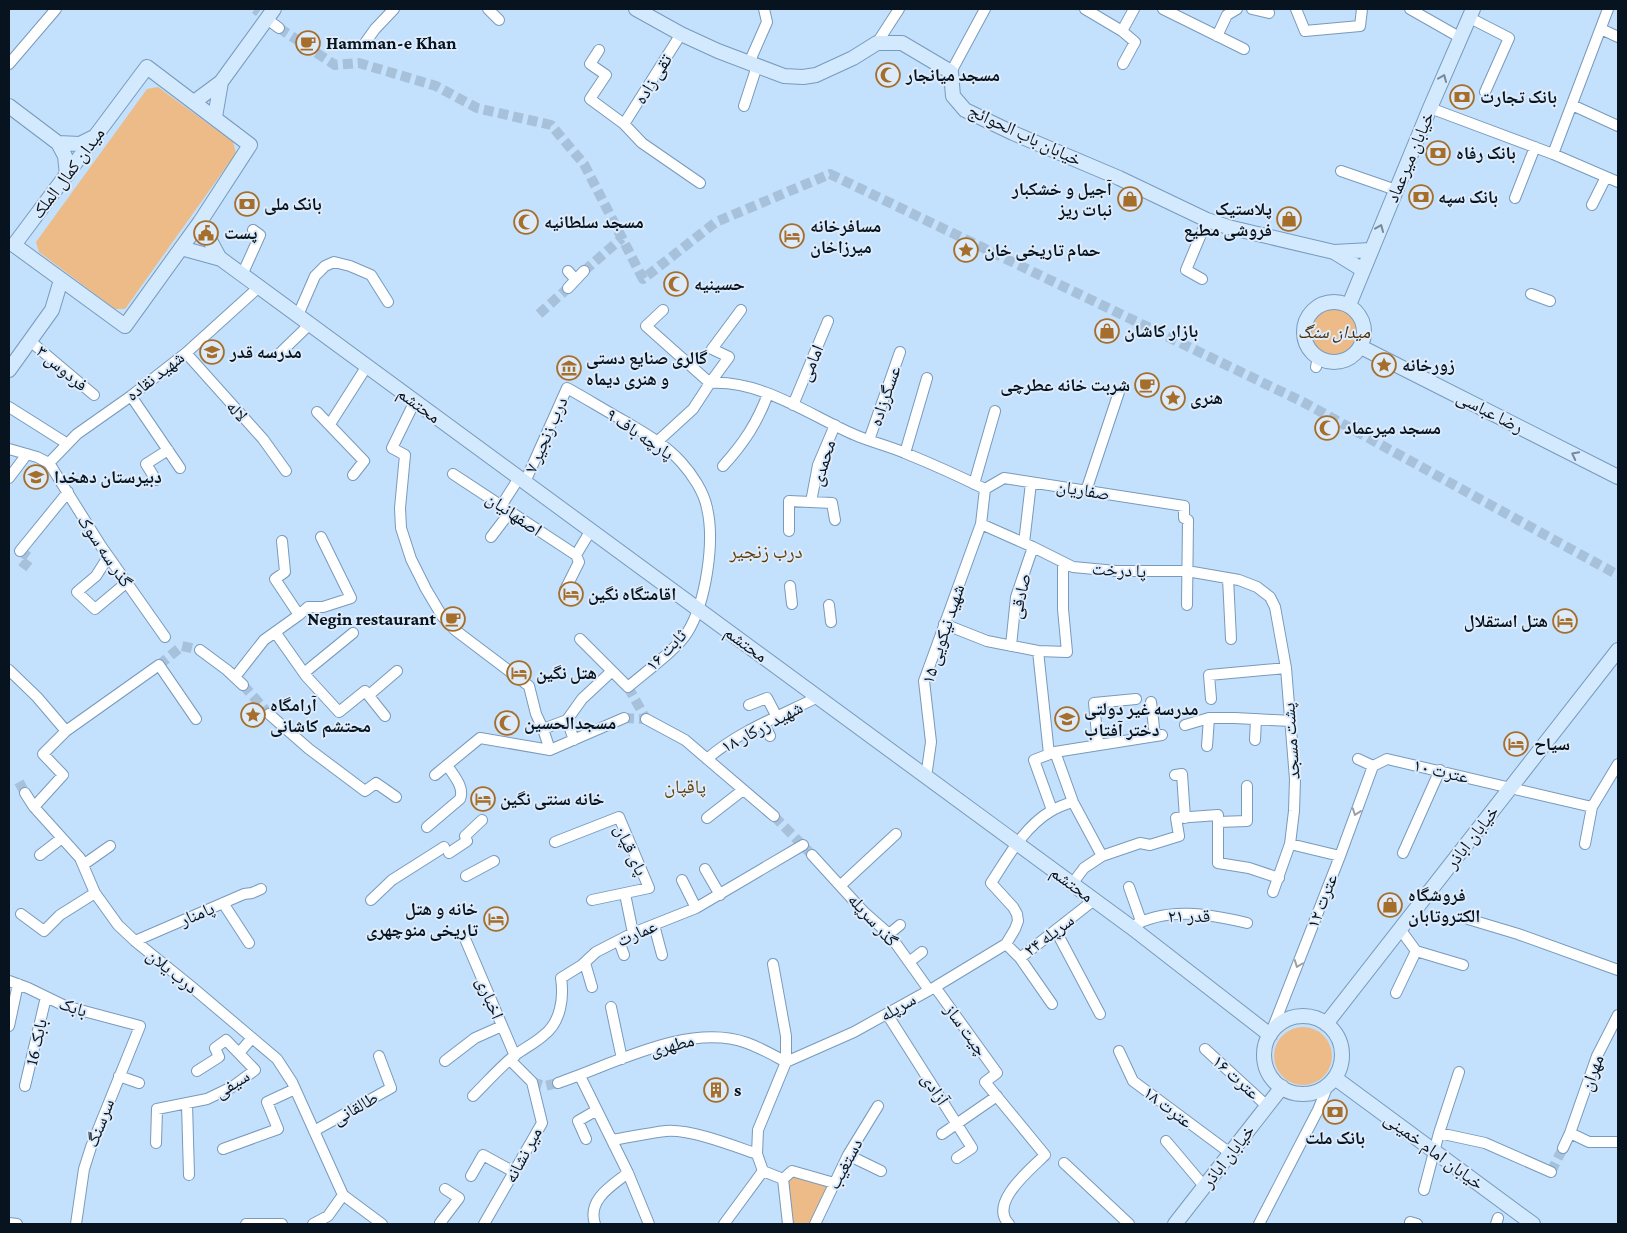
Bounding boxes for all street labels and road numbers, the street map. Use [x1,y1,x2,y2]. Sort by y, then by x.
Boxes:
street label: تقی زاده [630,50,677,108]
street label: خیابان باب الحوائج [964,100,1085,172]
street label: خیابان میرعماد [1382,109,1439,206]
street label: میدان کمال الملک [27,123,110,223]
street label: فردوس ۳ [32,341,92,396]
street label: امامی [794,342,828,385]
street label: شهید نقاده [122,347,188,405]
street label: عسگرزاده [865,363,905,429]
street label: محتشم [392,383,444,429]
street label: رضا عباسی [1453,387,1527,438]
street label: درب زنجیر ۷ [520,394,572,476]
street label: لاله [222,396,252,426]
street label: پارچه باف ۹ [602,404,677,465]
street label: محمدی [807,437,840,489]
street label: صفاریان [1055,476,1111,505]
street label: اصفهانیان [482,488,546,541]
street label: گذر سه سوک [74,511,137,591]
street label: پا درخت [1091,559,1147,583]
street label: صادقی [1005,571,1036,621]
street label: شهید نیکویی ۱۵ [918,582,969,687]
street label: محتشم [719,622,771,668]
street label: ثابت ۱۶ [641,625,691,675]
street label: شهید زرکار ۱۸ [718,697,806,757]
street label: پشت مسجد [1278,702,1305,780]
street label: عترت ۱۰ [1411,755,1471,787]
street label: خیابان اباذر [1441,802,1503,874]
street label: پای قپان [609,821,652,879]
street label: محتشم [1045,862,1097,908]
street label: عترت ۱۲ [1303,871,1341,931]
street label: گذر سرپله [843,889,902,952]
street label: پامنار [176,898,218,932]
street label: قدر ۲۱ [1168,906,1210,926]
street label: سرپله ۲۴ [1020,910,1079,961]
street label: عمارت [614,915,660,951]
street label: درب یلان [142,945,201,998]
street label: اخباری [471,974,508,1022]
street label: سرپله [877,989,920,1026]
street label: بابک [56,993,90,1021]
street label: چیت ساز [939,999,992,1060]
street label: بابک 16 [21,1017,52,1067]
street label: مطهری [648,1030,696,1061]
street label: عترت ۱۶ [1208,1051,1264,1103]
street label: مهران [1576,1052,1609,1094]
street label: سیفی [211,1066,254,1103]
street label: آزادی [916,1069,953,1110]
street label: عترت ۱۸ [1140,1082,1196,1132]
street label: طالقانی [329,1087,382,1130]
street label: سرسنگ [82,1096,118,1150]
street label: خیابان امام خمینی [1379,1108,1488,1195]
street label: خیابان اباذر [1197,1121,1259,1193]
street label: میر نشانه [500,1124,546,1186]
street label: دستغیب [823,1135,867,1193]

